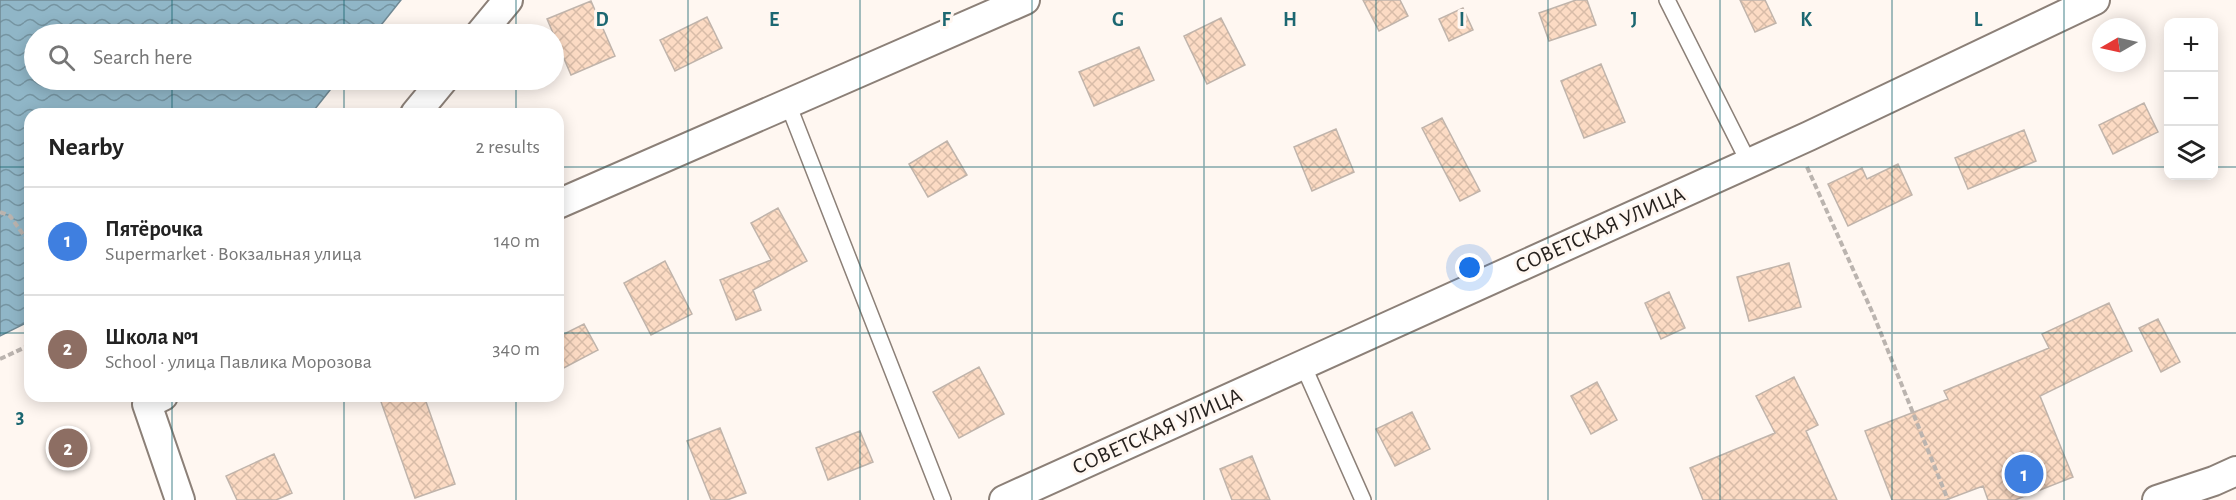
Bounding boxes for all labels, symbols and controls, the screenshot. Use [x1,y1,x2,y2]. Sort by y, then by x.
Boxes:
text: D [595,10,609,30]
text: E [769,10,779,30]
text: F [941,10,951,30]
text: G [1112,10,1124,30]
text: H [1283,10,1297,30]
text: I [1459,10,1465,30]
text: J [1631,10,1637,30]
text: K [1800,10,1812,30]
text: L [1974,10,1983,30]
north arrow [2092,18,2146,72]
map controls [2164,18,2218,180]
button: + [2164,18,2218,72]
search box [24,24,564,90]
icon: search [45,41,78,74]
text: Search here [93,46,192,68]
button: − [2164,72,2218,126]
button: layers [2164,126,2218,180]
text: Nearby [48,134,124,160]
text: 2 results [476,137,540,157]
street label: СОВЕТСКАЯ УЛИЦА [1512,183,1688,277]
text: Пятёрочка [105,218,203,240]
text: 1 [64,231,71,251]
text: 140 m [494,231,540,251]
text: Supermarket · Вокзальная улица [105,244,362,264]
your location [1455,253,1484,282]
text: Школа №1 [105,326,199,348]
text: 2 [63,339,72,359]
text: 340 m [492,339,540,359]
text: School · улица Павлика Морозова [105,352,372,372]
street label: СОВЕТСКАЯ УЛИЦА [1069,384,1245,478]
text: 3 [16,407,24,427]
pin: 2 [48,426,88,470]
pin: 1 [2004,452,2044,496]

